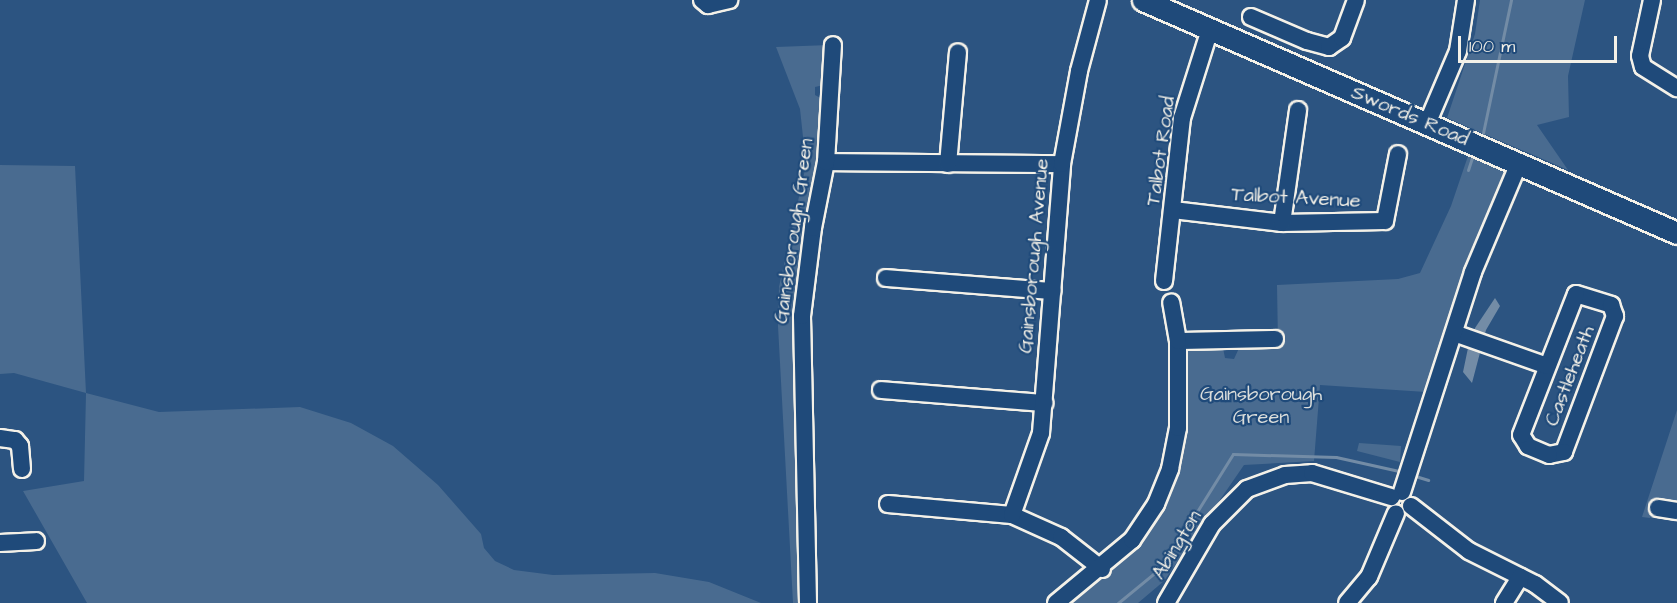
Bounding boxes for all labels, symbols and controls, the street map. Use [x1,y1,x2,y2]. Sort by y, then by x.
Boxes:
scale bar [1461,24,1620,62]
text: 100 m [1469,34,1515,59]
street label: Swords Road [1348,80,1472,152]
street label: Talbot Road [1141,95,1181,207]
street label: Gainsborough Green [769,137,819,325]
street label: Gainsborough Avenue [1014,158,1054,354]
street label: Talbot Avenue [1231,183,1361,213]
street label: Castleheath [1540,323,1600,429]
park label: Gainsborough Green [1200,383,1322,430]
street label: Abington [1147,506,1207,584]

